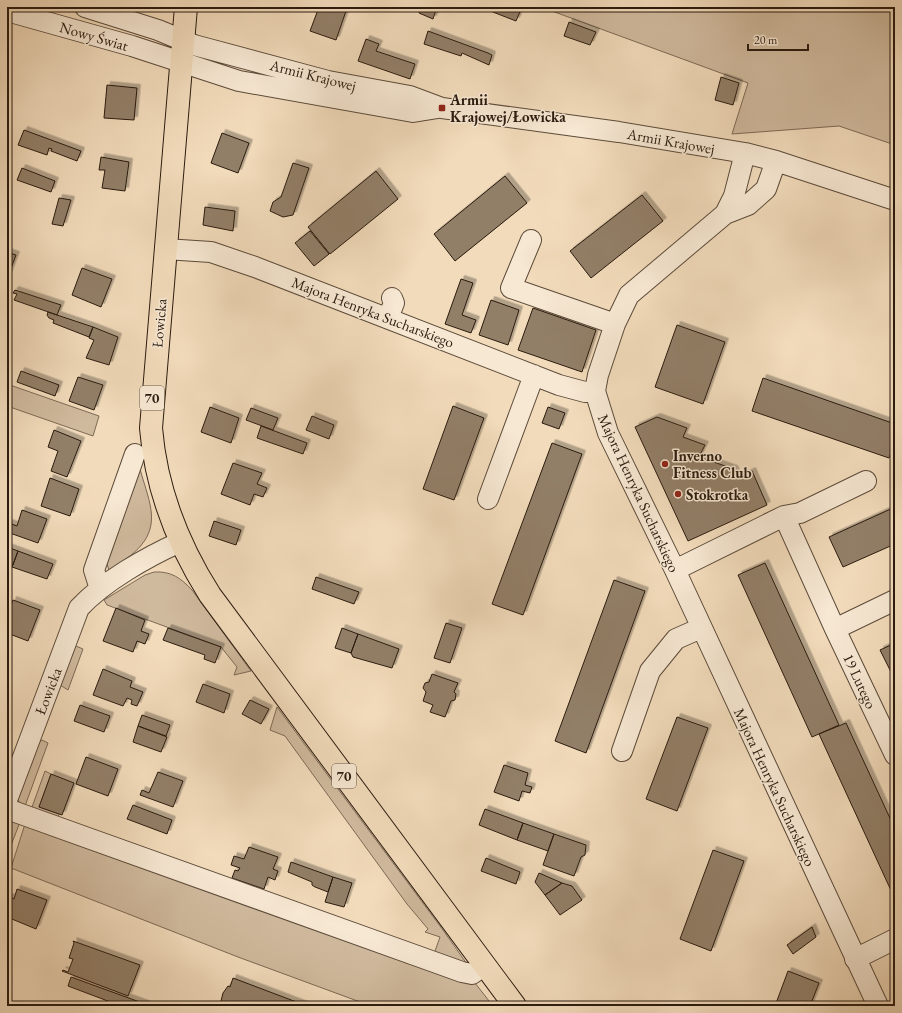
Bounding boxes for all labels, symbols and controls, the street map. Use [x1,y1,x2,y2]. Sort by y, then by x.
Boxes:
street label: Nowy Świat [57,17,131,55]
scale bar [748,26,808,52]
text: 20 m [754,32,778,48]
street label: Armii Krajowej [267,55,358,95]
place label: Armii Krajowej/Łowicka [449,90,566,126]
marker: Armii Krajowej/Łowicka [437,103,447,113]
street label: Armii Krajowej [625,124,716,158]
street label: Majora Henryka Sucharskiego [289,272,457,352]
street label: Łowicka [147,298,171,348]
road number: 70 [140,386,164,410]
street label: Majora Henryka Sucharskiego [594,411,684,575]
place label: Inverno Fitness Club [673,446,752,482]
marker: Inverno Fitness Club [660,459,670,469]
place label: Stokrotka [686,485,749,504]
marker: Stokrotka [673,489,683,499]
street label: 19 Lutego [839,650,881,712]
street label: Łowicka [30,665,66,717]
street label: Majora Henryka Sucharskiego [730,705,820,869]
road number: 70 [332,764,356,788]

